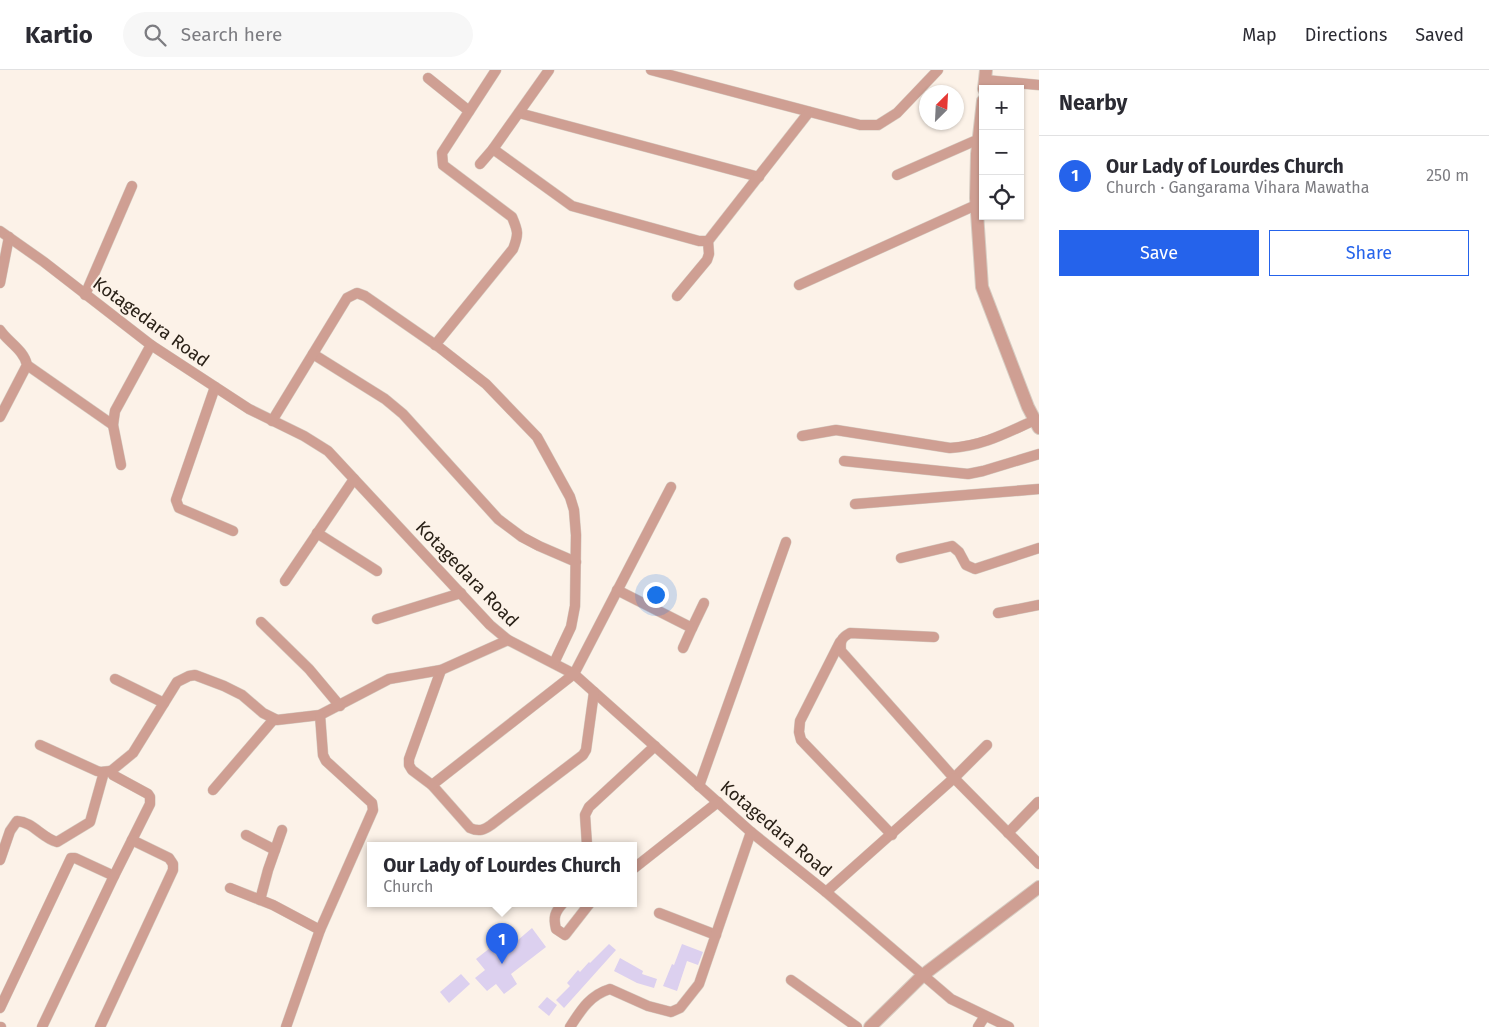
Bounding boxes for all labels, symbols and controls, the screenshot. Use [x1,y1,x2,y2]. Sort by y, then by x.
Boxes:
search box [123,12,473,57]
text: Kartio [25,21,93,49]
icon: search [141,21,169,49]
text: Search here [181,23,282,46]
text: Map [1242,24,1277,46]
text: Directions [1305,24,1387,46]
text: Saved [1415,24,1464,46]
north arrow [919,85,964,130]
map controls [979,85,1024,220]
button: + [979,85,1024,130]
text: Nearby [1059,90,1127,116]
button: − [979,130,1024,175]
text: Our Lady of Lourdes Church [1106,155,1344,178]
text: 1 [1071,166,1079,185]
text: 250 m [1426,166,1469,185]
button: locate [979,175,1024,220]
text: Church · Gangarama Vihara Mawatha [1106,178,1369,197]
button: Save [1059,230,1259,276]
button: Share [1269,230,1469,276]
street label: Kotagedara Road [88,272,214,372]
street label: Kotagedara Road [411,516,523,632]
your location [643,582,669,608]
street label: Kotagedara Road [716,776,836,882]
popup [367,842,637,907]
text: Our Lady of Lourdes Church [383,854,621,877]
text: Church [383,877,433,896]
pin: 1 [486,923,518,964]

